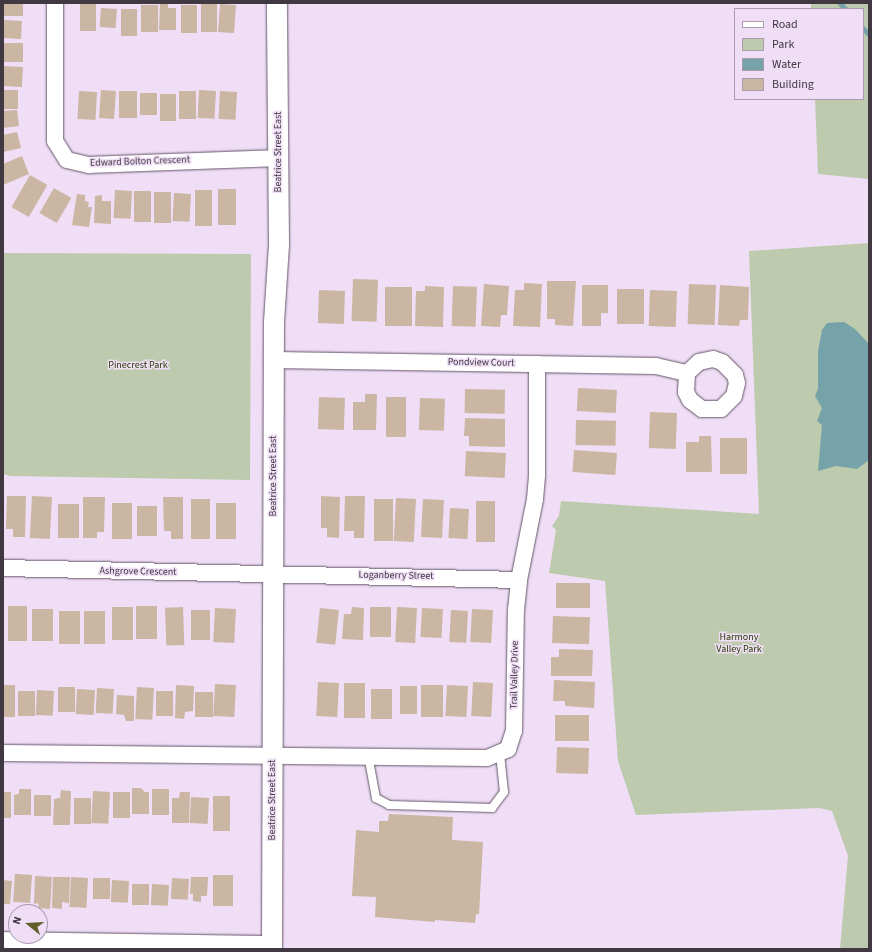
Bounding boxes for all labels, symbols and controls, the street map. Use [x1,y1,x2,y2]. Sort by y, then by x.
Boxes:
legend [734,8,864,100]
text: Road [772,16,798,33]
text: Park [772,36,794,53]
text: Water [772,56,801,73]
text: Building [772,76,814,93]
street label: Beatrice Street East [273,112,285,192]
street label: Edward Bolton Crescent [90,154,190,170]
street label: Pondview Court [448,356,514,370]
park label: Pinecrest Park [108,360,168,372]
street label: Beatrice Street East [268,436,280,516]
street label: Ashgrove Crescent [99,565,177,579]
street label: Loganberry Street [358,569,434,583]
park label: Harmony Valley Park [716,631,762,654]
street label: Trail Valley Drive [508,641,522,709]
street label: Beatrice Street East [267,760,279,840]
north arrow [8,904,48,944]
text: N [9,915,25,926]

